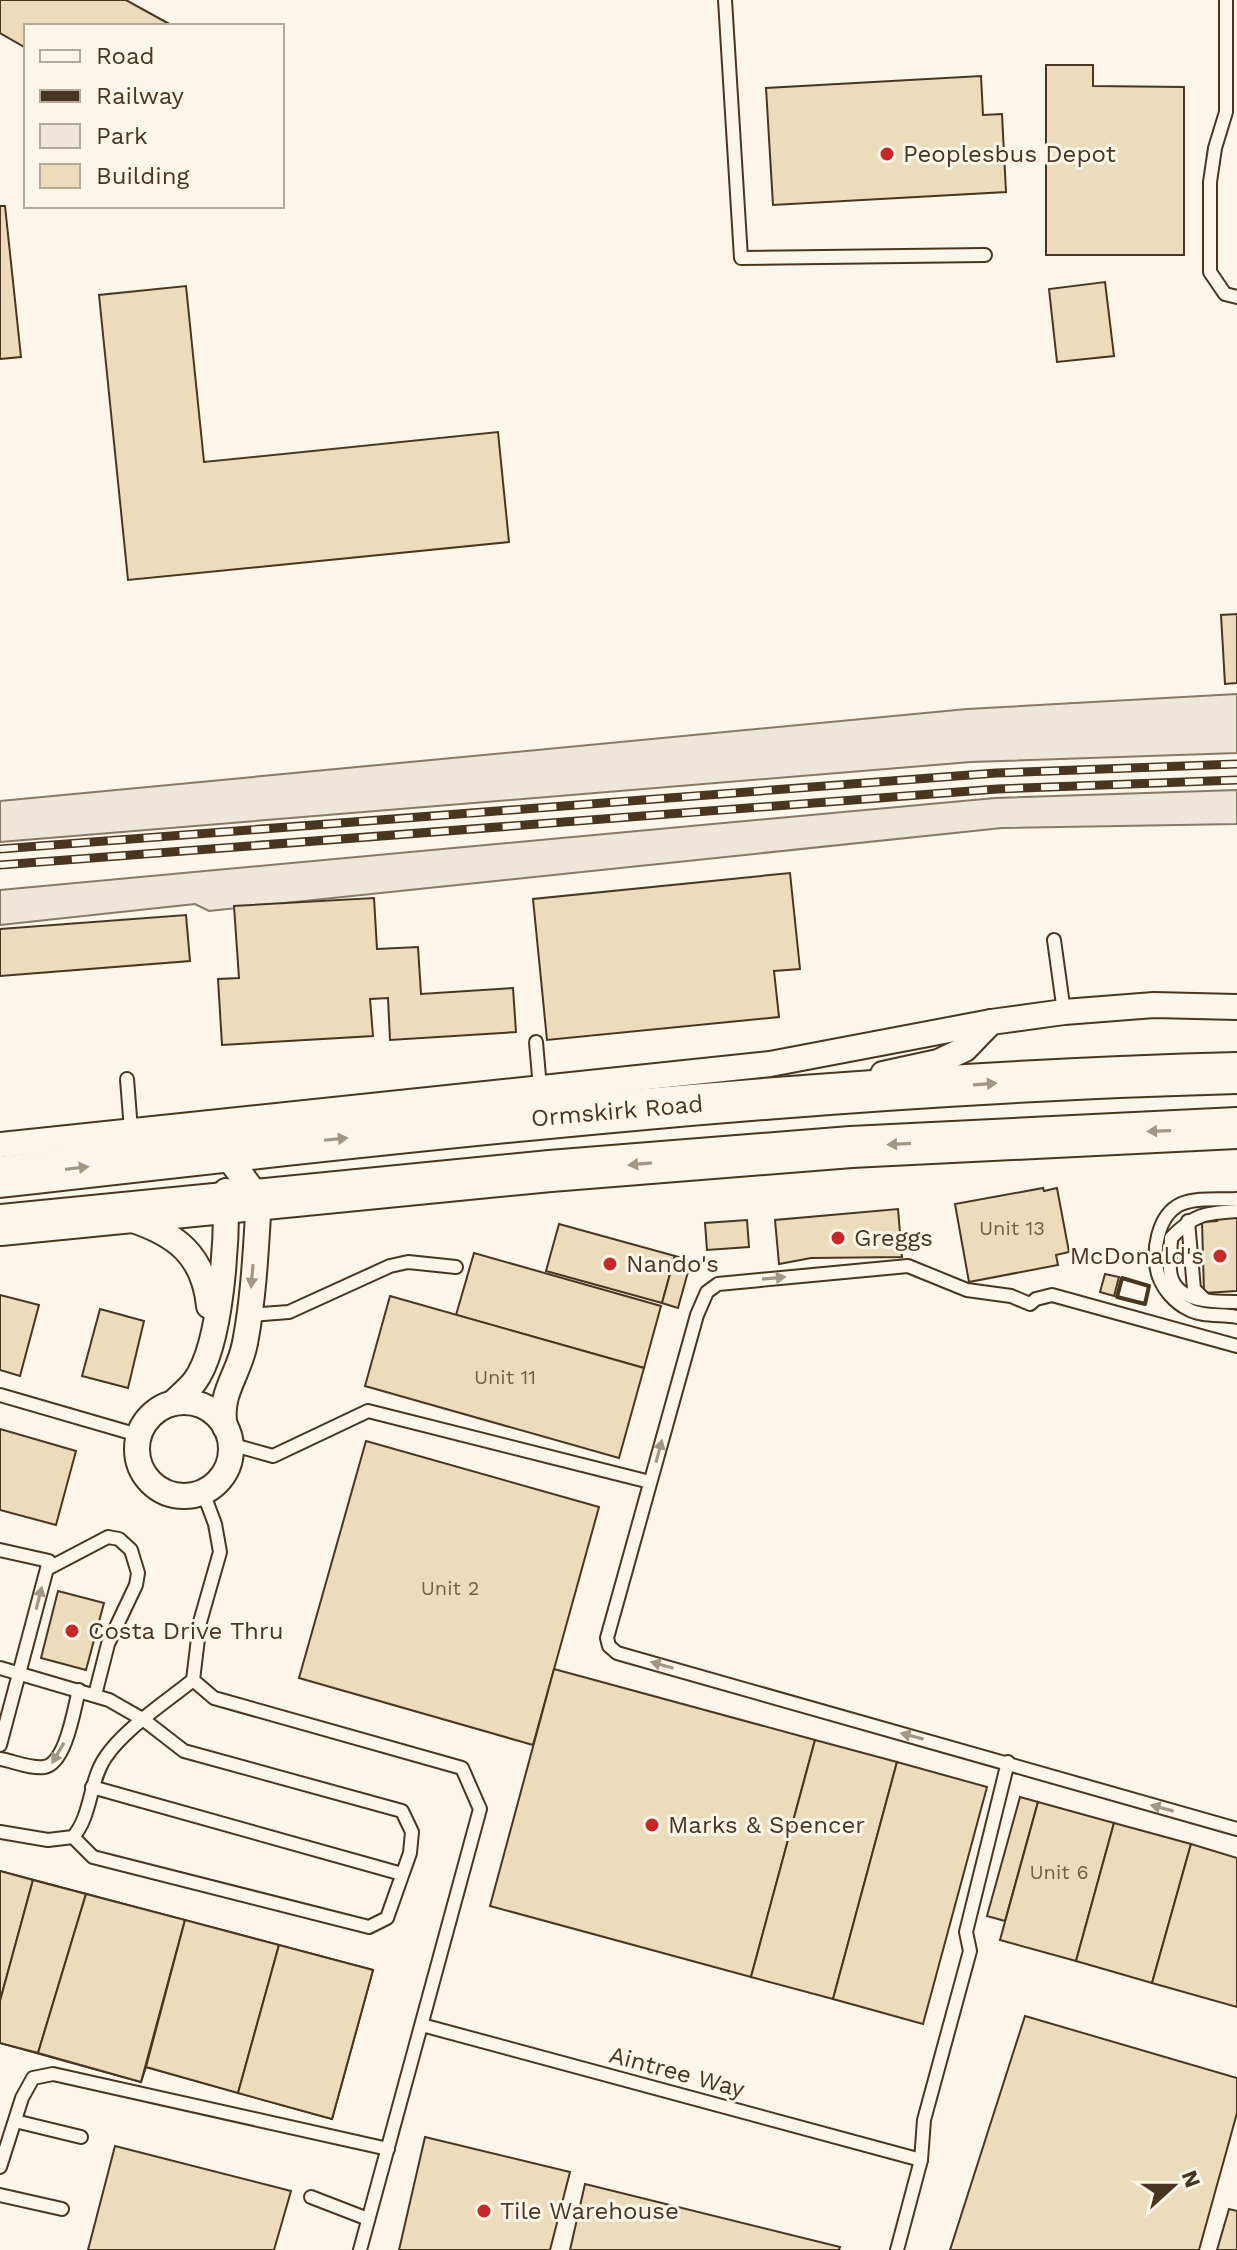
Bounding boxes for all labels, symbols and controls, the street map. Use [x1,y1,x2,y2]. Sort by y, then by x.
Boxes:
legend [24,24,284,208]
text: Road [96,42,155,70]
text: Railway [96,82,185,110]
text: Park [96,122,148,150]
place label: Peoplesbus Depot [903,140,1116,168]
marker: Peoplesbus Depot [878,145,896,163]
text: Building [96,162,189,190]
one-way arrow [973,1077,998,1090]
street label: Ormskirk Road [530,1090,704,1132]
one-way arrow [1146,1125,1171,1138]
one-way arrow [324,1133,349,1146]
one-way arrow [886,1137,911,1150]
one-way arrow [627,1157,652,1170]
one-way arrow [65,1162,90,1175]
house number: Unit 13 [979,1216,1045,1240]
place label: Greggs [854,1224,933,1252]
marker: Greggs [829,1229,847,1247]
place label: McDonald's [1070,1242,1204,1270]
marker: McDonald's [1211,1247,1229,1265]
place label: Nando's [626,1250,719,1278]
marker: Nando's [601,1255,619,1273]
one-way arrow [246,1264,259,1289]
one-way arrow [762,1271,787,1284]
house number: Unit 11 [474,1365,536,1389]
one-way arrow [653,1438,666,1462]
house number: Unit 2 [421,1576,479,1600]
one-way arrow [34,1585,46,1610]
place label: Costa Drive Thru [88,1617,283,1645]
marker: Costa Drive Thru [63,1622,81,1640]
one-way arrow [649,1659,674,1671]
one-way arrow [900,1729,924,1742]
one-way arrow [51,1741,66,1764]
one-way arrow [1149,1801,1173,1814]
place label: Marks & Spencer [668,1811,865,1839]
marker: Marks & Spencer [643,1816,661,1834]
house number: Unit 6 [1029,1860,1089,1884]
street label: Aintree Way [606,2040,748,2104]
north arrow [1133,2146,1213,2226]
text: N [1177,2167,1206,2191]
place label: Tile Warehouse [500,2197,679,2225]
marker: Tile Warehouse [475,2202,493,2220]

